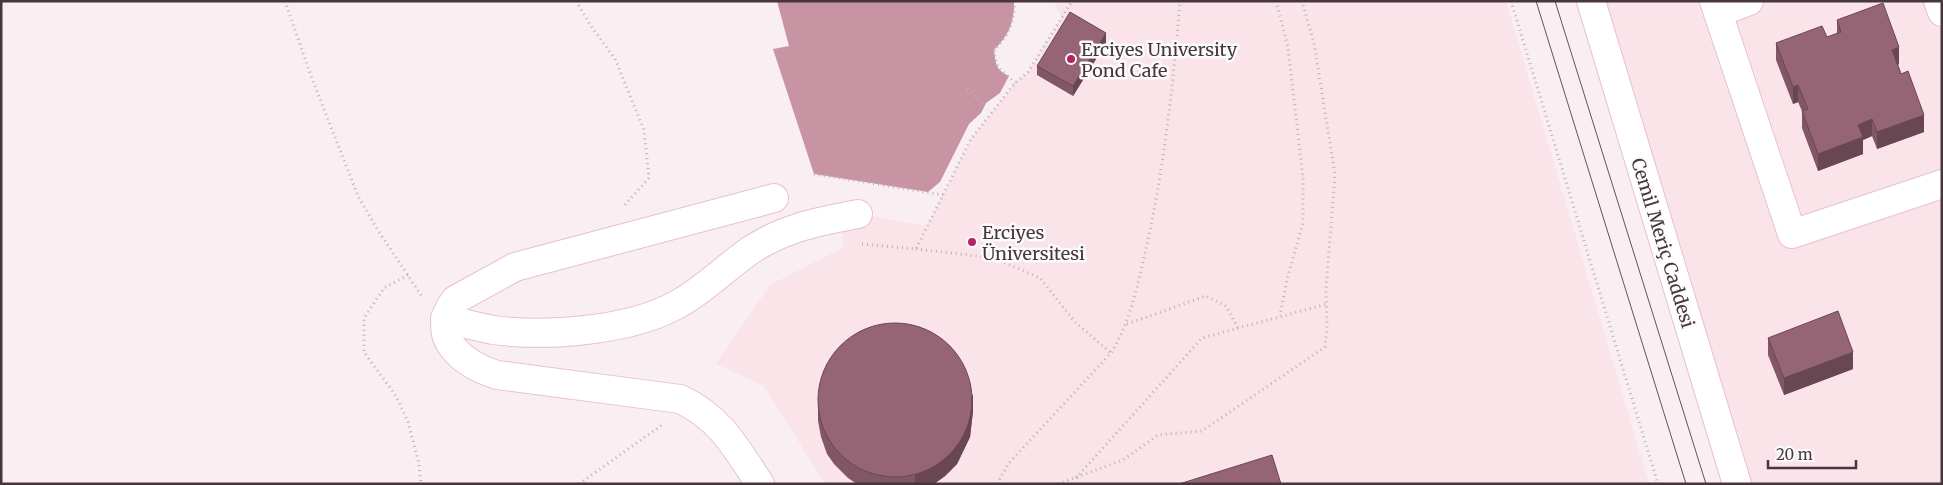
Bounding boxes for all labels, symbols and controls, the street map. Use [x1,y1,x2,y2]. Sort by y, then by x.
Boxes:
place label: Erciyes University Pond Cafe [1081,38,1238,82]
marker: Erciyes University Pond Cafe [1065,53,1077,65]
street label: Cemil Meriç Caddesi [1626,155,1700,331]
place label: Erciyes Üniversitesi [982,221,1085,265]
marker: Erciyes Üniversitesi [966,236,978,248]
scale bar [1768,438,1856,470]
text: 20 m [1776,445,1813,464]

